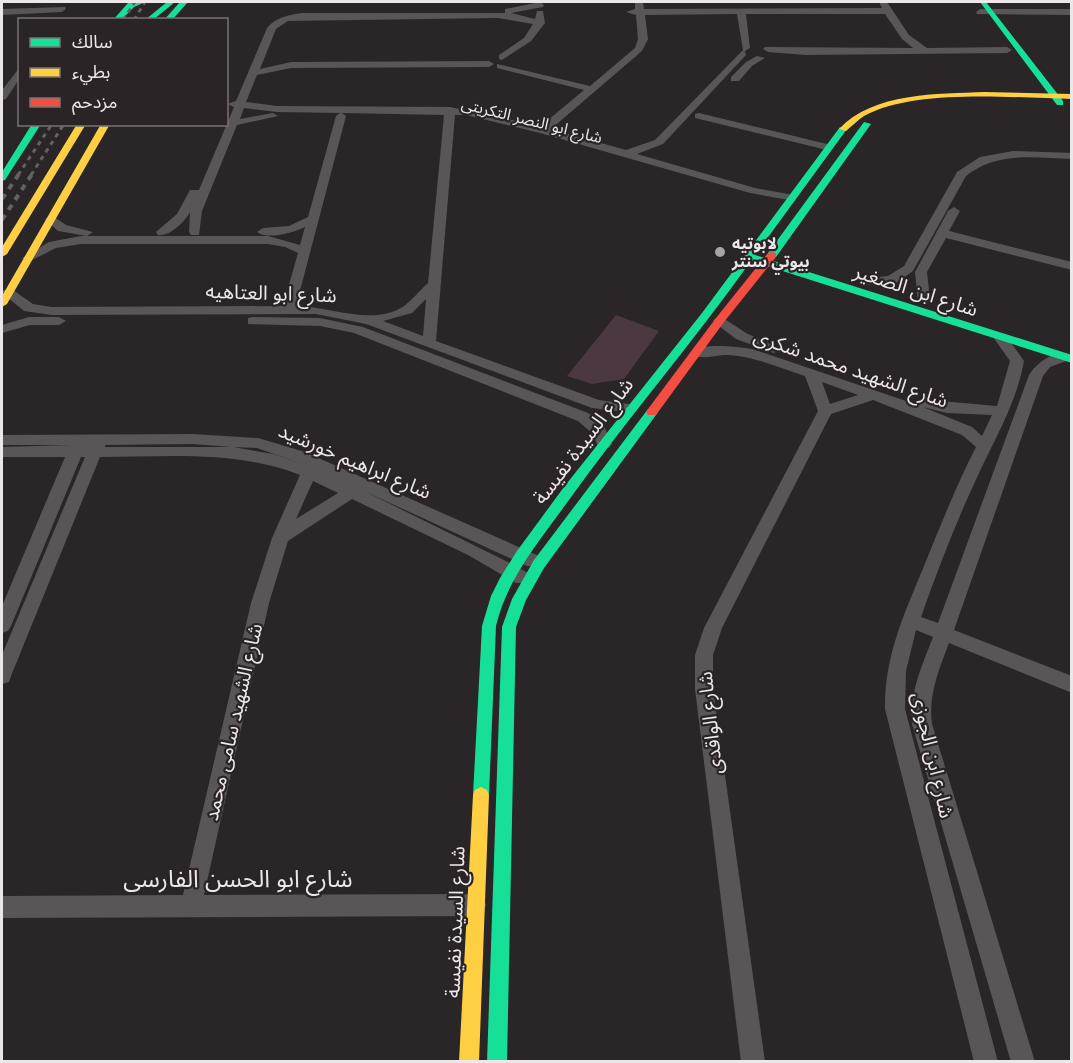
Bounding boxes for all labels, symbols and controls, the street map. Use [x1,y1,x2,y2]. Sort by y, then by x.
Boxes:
legend [18,18,228,126]
text: سالك [72,30,113,53]
text: بطيء [72,60,110,85]
text: مزدحم [72,90,117,115]
street label: شارع ابو النصر التكريتى [459,93,605,150]
place label: لابوتيه بيوتي سنتر [731,233,810,275]
marker: لابوتيه بيوتي سنتر [713,245,727,259]
street label: شارع ابن الصغير [849,257,981,324]
street label: شارع ابو العتاهيه [205,278,337,310]
street label: شارع الشهيد محمد شكرى [750,323,952,415]
street label: شارع السيدة نفيسة [527,373,641,511]
street label: شارع ابراهيم خورشيد [274,417,435,507]
street label: شارع الشهيد سامى محمد [198,621,270,824]
street label: شارع الواقدى [692,670,730,776]
street label: شارع ابن الجوزى [904,689,960,821]
street label: شارع السيدة نفيسة [439,846,473,998]
street label: شارع ابو الحسن الفارسى [123,863,353,896]

